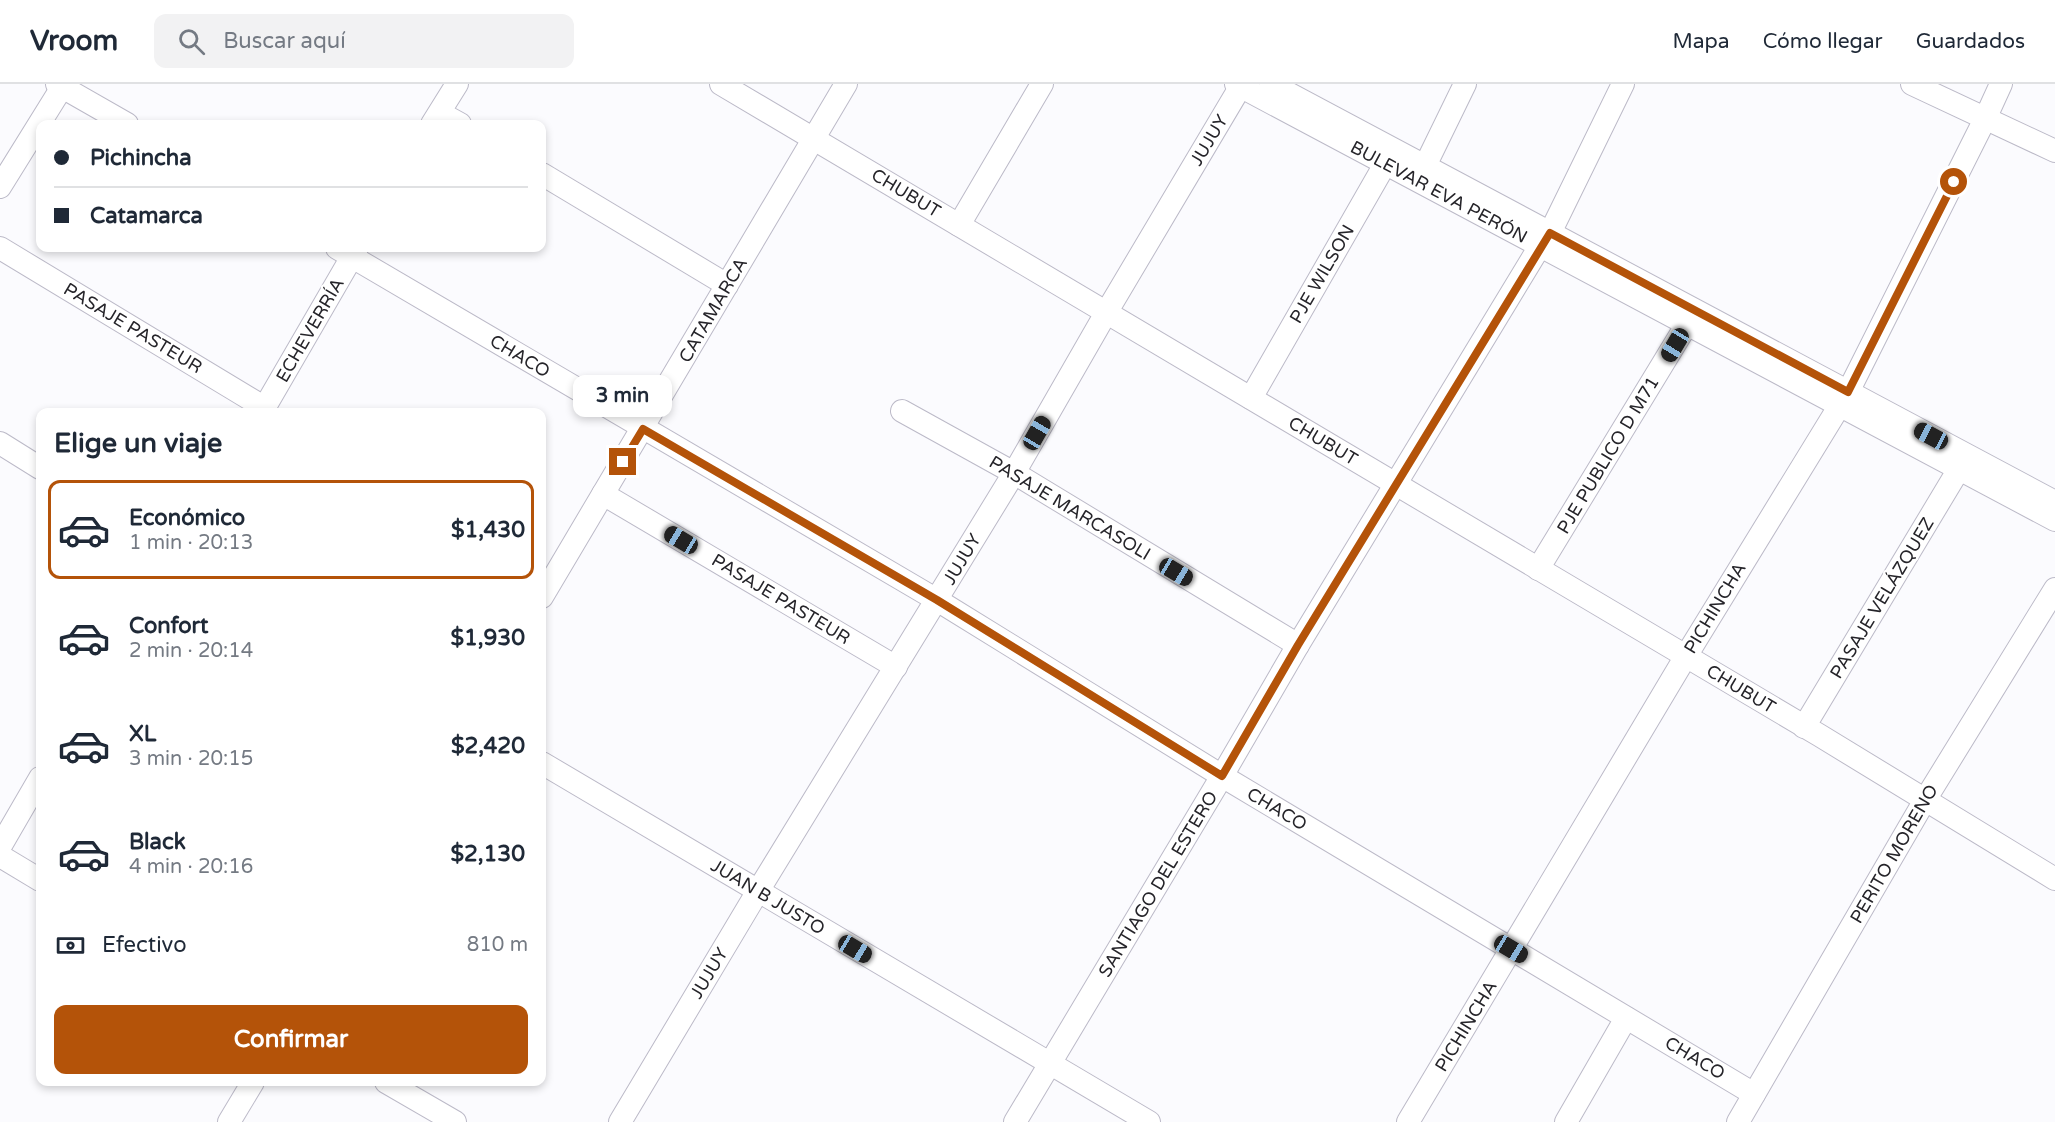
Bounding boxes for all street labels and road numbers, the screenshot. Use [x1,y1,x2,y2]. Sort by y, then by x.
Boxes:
street label: JUJUY [1185,110,1233,169]
street label: BULEVAR EVA PERÓN [1347,136,1531,248]
street label: CHUBUT [867,164,945,222]
street label: PJE WILSON [1285,221,1359,327]
street label: CATAMARCA [674,254,752,366]
street label: ECHEVERRÍA [271,274,349,386]
street label: PASAJE PASTEUR [60,278,206,378]
street label: CHACO [486,330,554,382]
street label: PJE PUBLICO D M71 [1552,372,1664,538]
street label: CHUBUT [1284,412,1362,470]
street label: PASAJE MARCASOLI [985,451,1155,565]
street label: PASAJE VELÁZQUEZ [1825,514,1939,682]
street label: JUJUY [938,529,986,588]
street label: PASAJE PASTEUR [708,549,854,649]
street label: PICHINCHA [1679,558,1751,658]
street label: CHUBUT [1702,660,1780,718]
street label: PERITO MORENO [1845,781,1943,927]
street label: CHACO [1243,783,1311,835]
street label: SANTIAGO DEL ESTERO [1094,787,1222,981]
street label: JUAN B JUSTO [707,854,829,940]
street label: JUJUY [685,943,733,1002]
street label: PICHINCHA [1430,976,1502,1076]
street label: CHACO [1661,1032,1729,1084]

